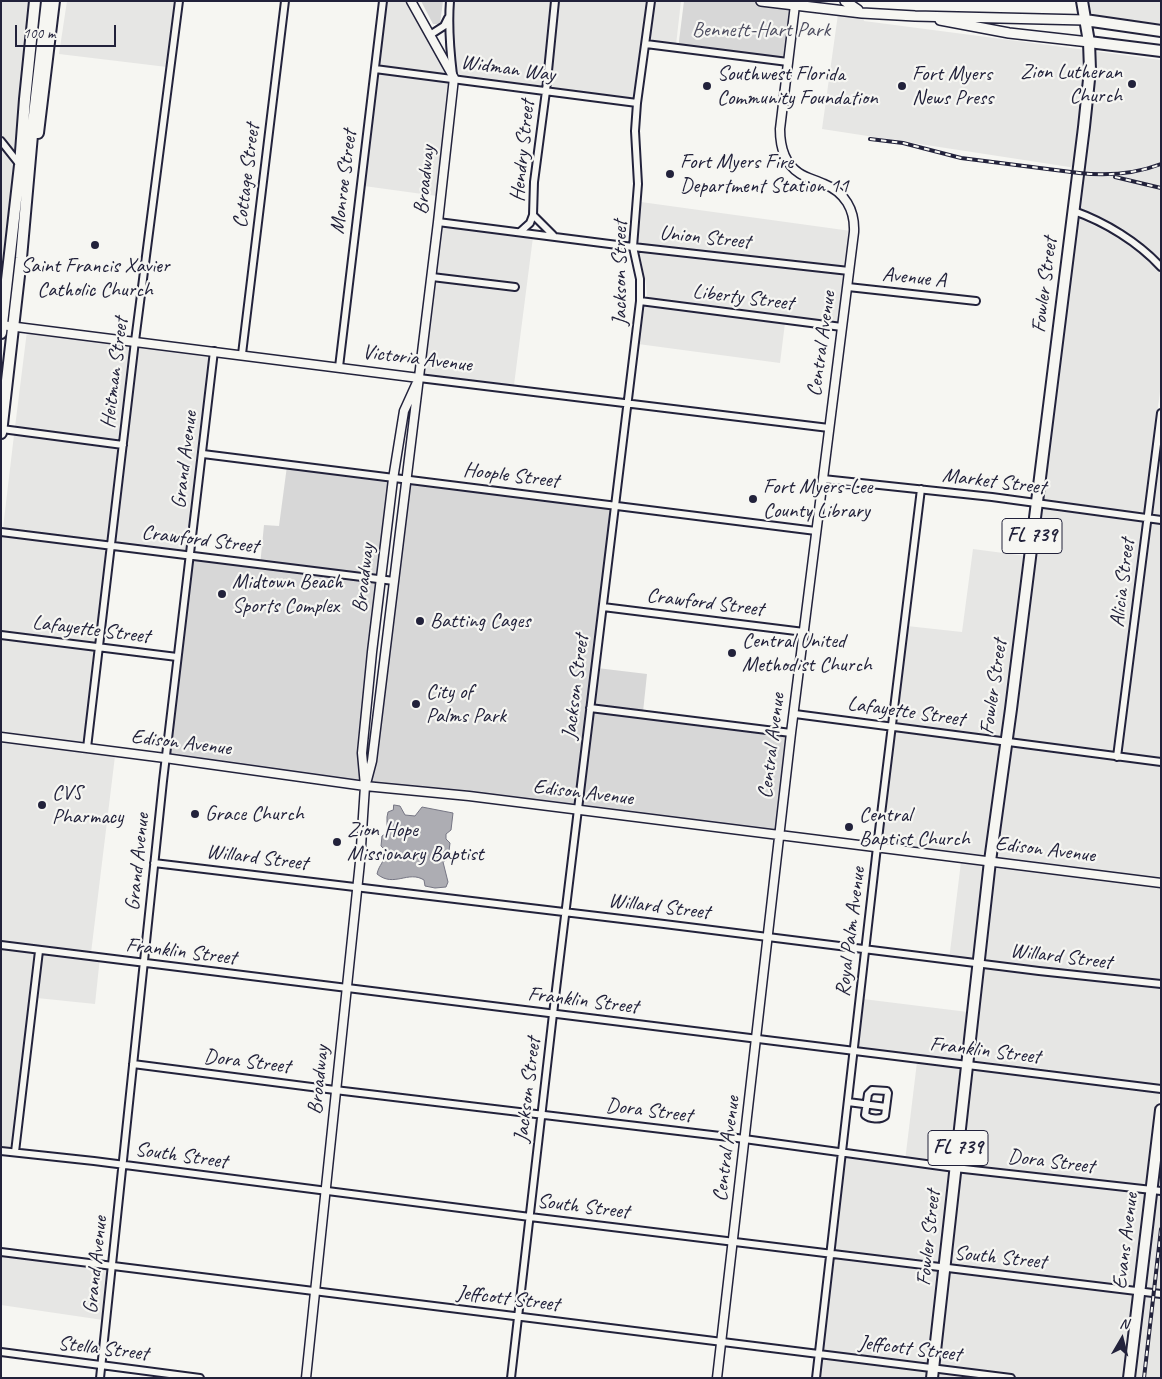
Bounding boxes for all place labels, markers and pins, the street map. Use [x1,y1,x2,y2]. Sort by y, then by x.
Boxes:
place label: Zion Lutheran Church [1020,59,1122,109]
place label: Southwest Florida Community Foundation [717,61,878,111]
place label: Fort Myers News Press [912,61,993,111]
marker: Zion Lutheran Church [1126,78,1138,90]
marker: Southwest Florida Community Foundation [701,80,713,92]
marker: Fort Myers News Press [896,80,908,92]
place label: Fort Myers Fire Department Station 11 [680,149,849,199]
marker: Fort Myers Fire Department Station 11 [664,168,676,180]
marker: Saint Francis Xavier Catholic Church [89,239,101,251]
place label: Saint Francis Xavier Catholic Church [20,253,170,303]
place label: Fort Myers-Lee County Library [763,474,872,524]
marker: Fort Myers-Lee County Library [747,493,759,505]
place label: Midtown Beach Sports Complex [232,569,342,619]
marker: Midtown Beach Sports Complex [216,588,228,600]
place label: Batting Cages [430,608,530,634]
marker: Batting Cages [414,615,426,627]
place label: Central United Methodist Church [742,628,872,678]
marker: Central United Methodist Church [726,647,738,659]
place label: City of Palms Park [426,679,506,729]
marker: City of Palms Park [410,698,422,710]
place label: CVS Pharmacy [52,780,123,830]
marker: CVS Pharmacy [36,799,48,811]
place label: Grace Church [205,801,304,827]
place label: Central Baptist Church [859,802,970,852]
marker: Grace Church [189,808,201,820]
place label: Zion Hope Missionary Baptist [347,817,483,867]
marker: Central Baptist Church [843,821,855,833]
marker: Zion Hope Missionary Baptist [331,836,343,848]

